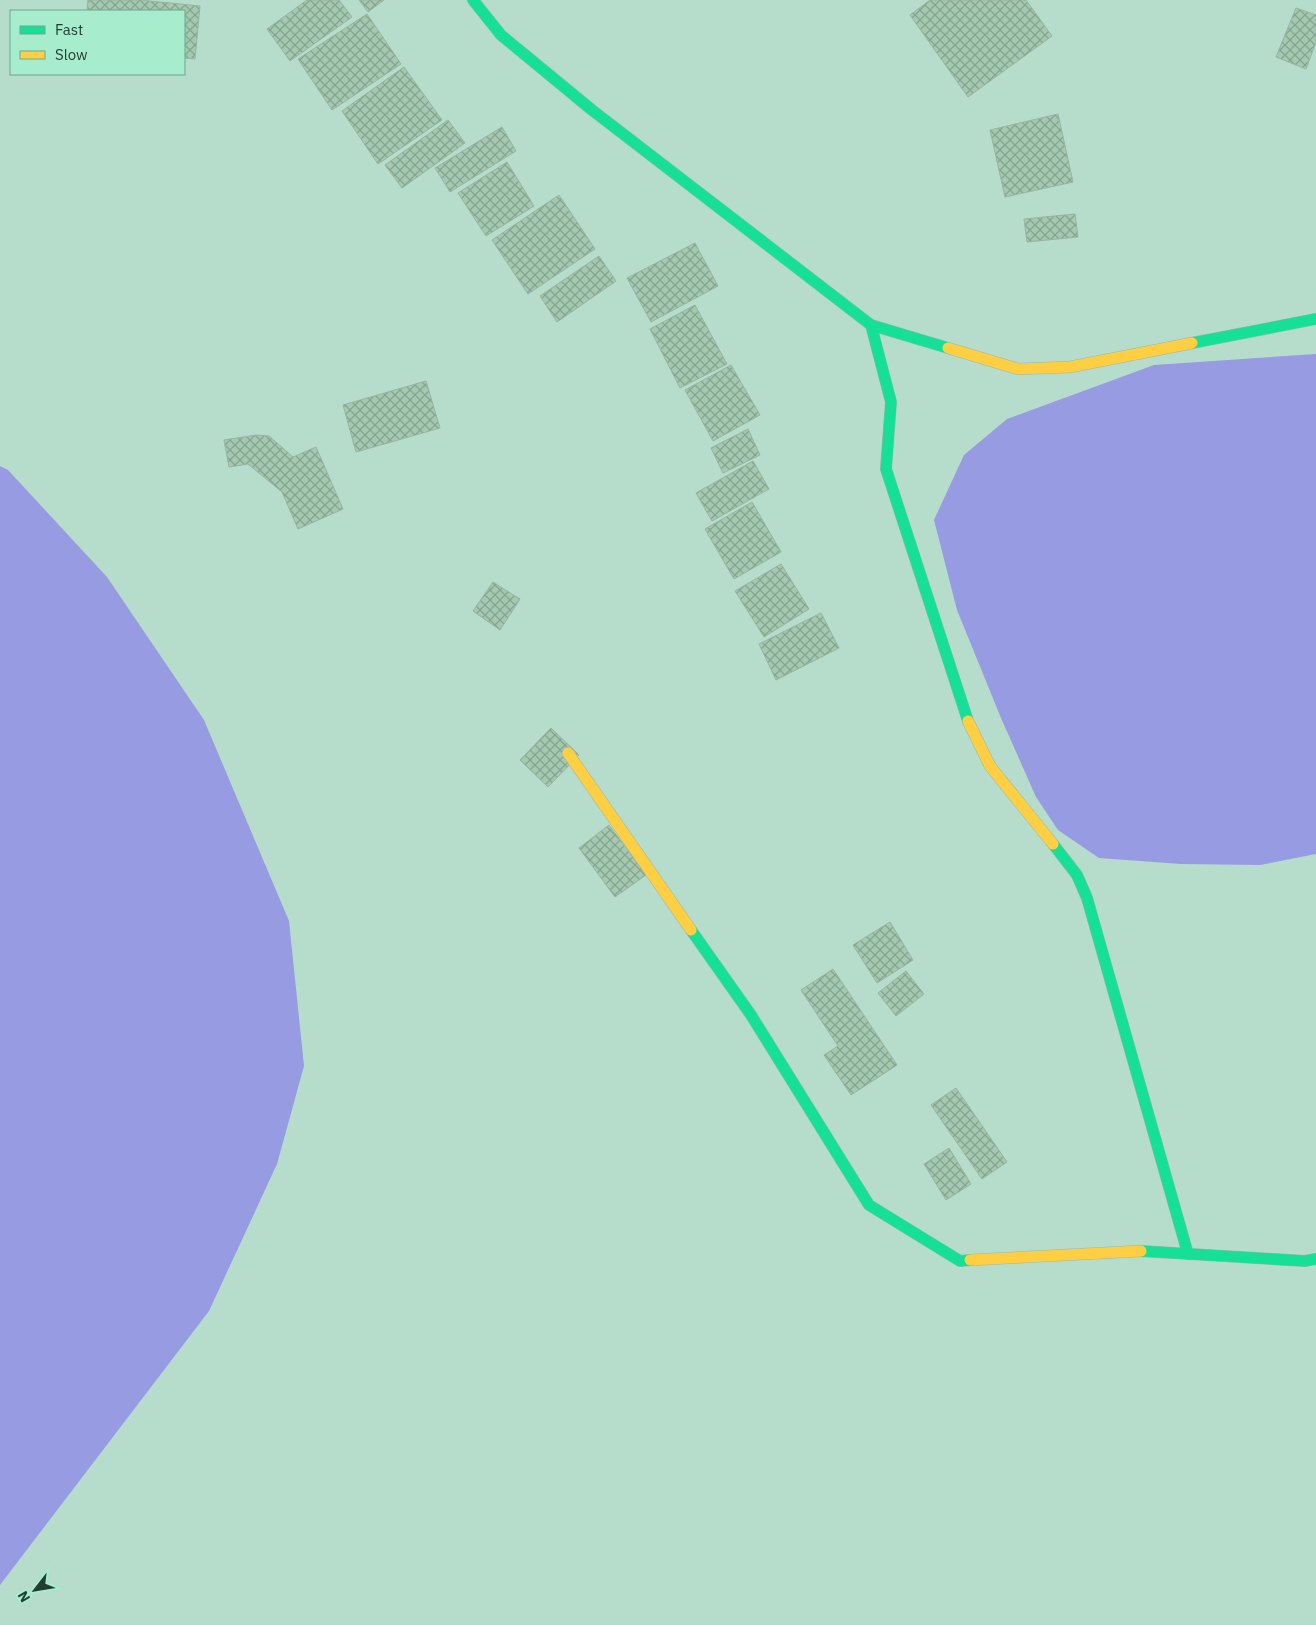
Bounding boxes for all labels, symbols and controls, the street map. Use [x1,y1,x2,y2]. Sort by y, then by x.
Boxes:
legend [10,10,185,75]
text: Fast [55,20,83,39]
text: Slow [55,45,88,64]
north arrow [10,1565,60,1615]
text: N [14,1588,34,1606]

